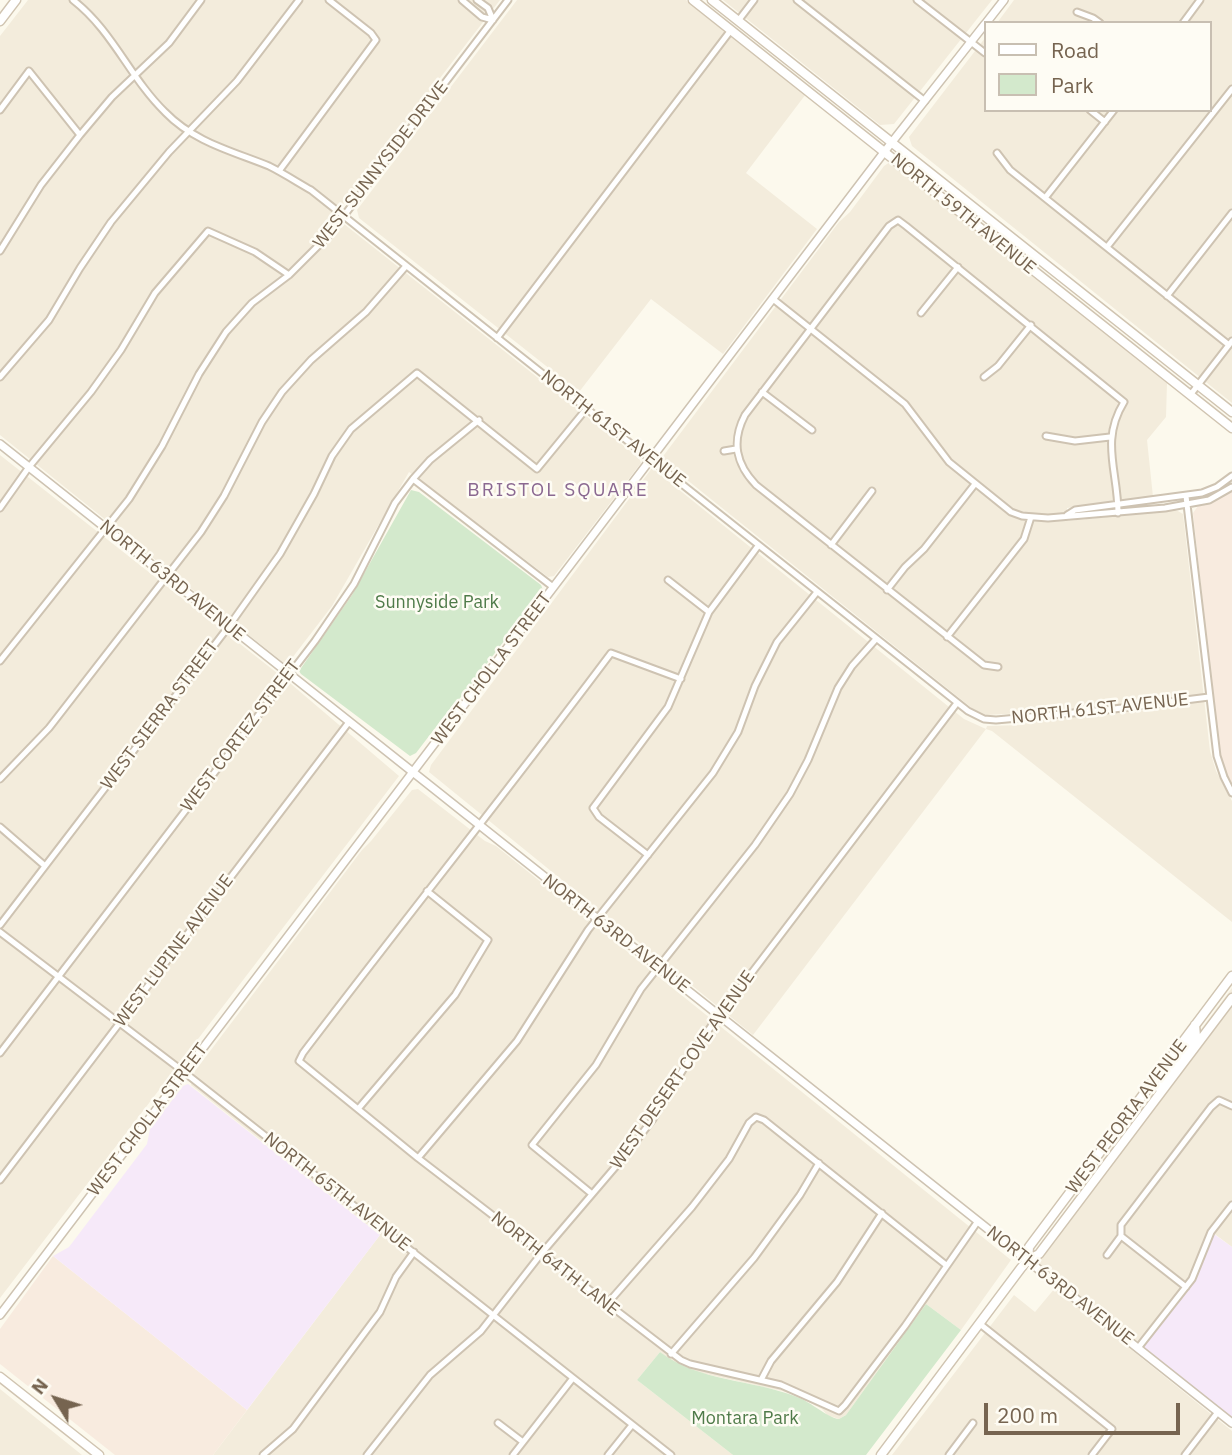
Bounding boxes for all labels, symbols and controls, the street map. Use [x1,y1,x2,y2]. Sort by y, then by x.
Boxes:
legend [984,21,1211,112]
text: Road [1051,36,1099,64]
text: Park [1051,71,1094,99]
street label: WEST SUNNYSIDE DRIVE [309,77,453,253]
street label: NORTH 59TH AVENUE [886,149,1040,279]
street label: NORTH 61ST AVENUE [536,366,690,492]
district label: BRISTOL SQUARE [469,480,647,502]
street label: NORTH 63RD AVENUE [95,516,249,646]
street label: WEST CHOLLA STREET [428,588,556,750]
park label: Sunnyside Park [375,592,499,614]
street label: WEST SIERRA STREET [97,636,223,794]
street label: WEST CORTEZ STREET [177,656,305,816]
street label: NORTH 61ST AVENUE [1010,689,1190,729]
street label: NORTH 63RD AVENUE [538,870,694,998]
street label: WEST LUPINE AVENUE [110,871,238,1031]
street label: WEST DESERT COVE AVENUE [606,967,760,1173]
street label: WEST PEORIA AVENUE [1062,1036,1192,1198]
street label: WEST CHOLLA STREET [84,1039,212,1201]
street label: NORTH 65TH AVENUE [259,1128,415,1256]
street label: NORTH 64TH LANE [487,1207,623,1321]
street label: NORTH 63RD AVENUE [982,1222,1138,1350]
north arrow [21,1364,91,1434]
text: N [26,1373,53,1399]
scale bar [987,1388,1183,1432]
text: 200 m [997,1401,1058,1429]
park label: Montara Park [691,1408,799,1430]

